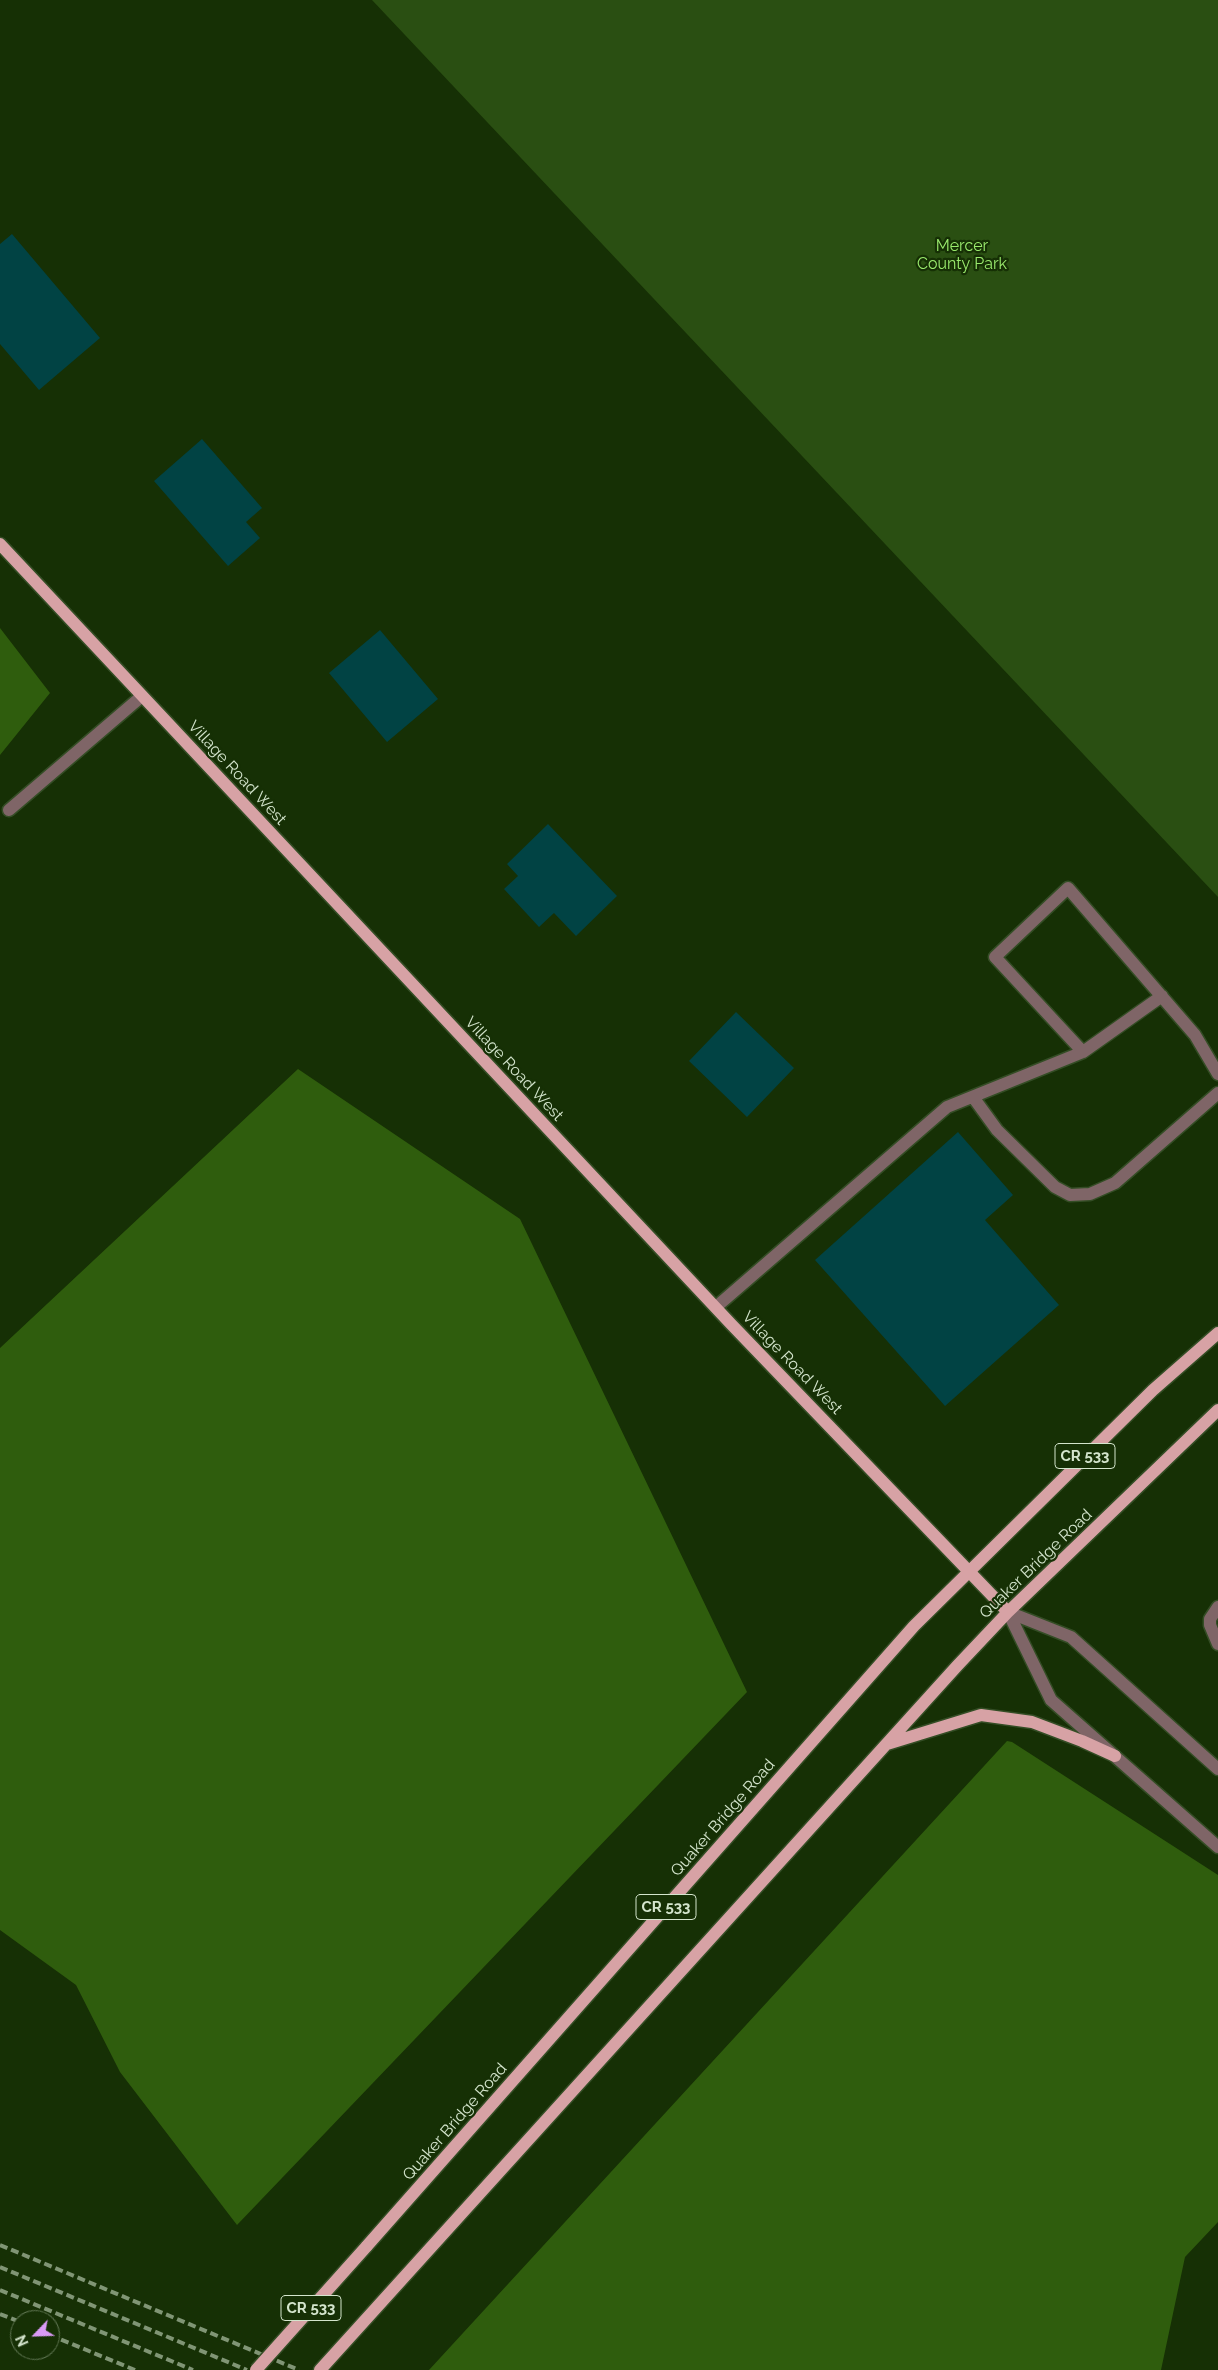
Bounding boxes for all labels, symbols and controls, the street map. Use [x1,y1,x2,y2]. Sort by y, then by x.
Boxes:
park label: Mercer County Park [917,236,1007,274]
street label: Village Road West [184,717,290,829]
street label: Village Road West [461,1013,567,1125]
street label: Village Road West [738,1308,846,1418]
road number: CR 533 [1055,1444,1115,1468]
street label: Quaker Bridge Road [976,1505,1096,1623]
street label: Quaker Bridge Road [667,1756,779,1880]
road number: CR 533 [636,1894,696,1920]
street label: Quaker Bridge Road [399,2060,511,2184]
road number: CR 533 [281,2296,341,2320]
north arrow [10,2310,60,2360]
text: N [13,2333,32,2349]

